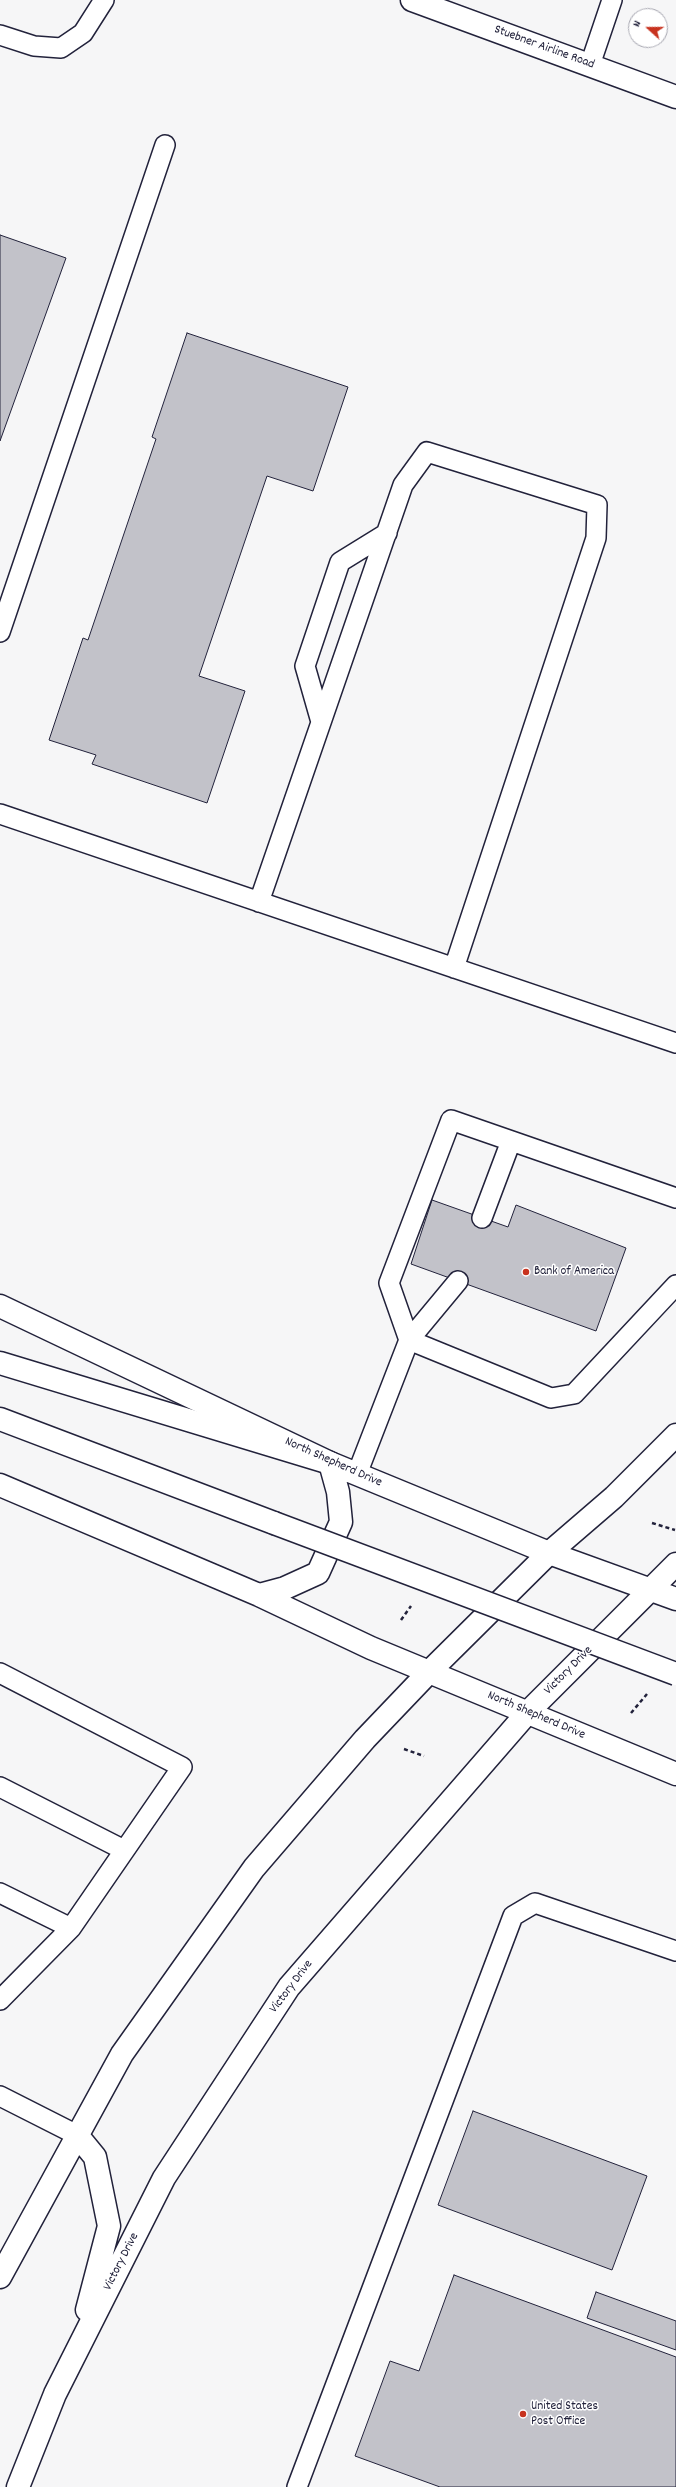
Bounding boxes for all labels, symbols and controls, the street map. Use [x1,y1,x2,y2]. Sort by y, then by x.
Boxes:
north arrow [628,8,668,48]
text: N [629,19,646,29]
street label: Stuebner Airline Road [492,23,596,73]
place label: Bank of America [534,1264,614,1280]
marker: Bank of America [521,1267,531,1277]
street label: North Shepherd Drive [282,1435,384,1491]
street label: Victory Drive [541,1643,597,1699]
street label: North Shepherd Drive [485,1688,587,1744]
street label: Victory Drive [267,1957,317,2017]
street label: Victory Drive [101,2231,143,2293]
place label: United States Post Office [531,2399,598,2430]
marker: United States Post Office [518,2409,528,2419]

